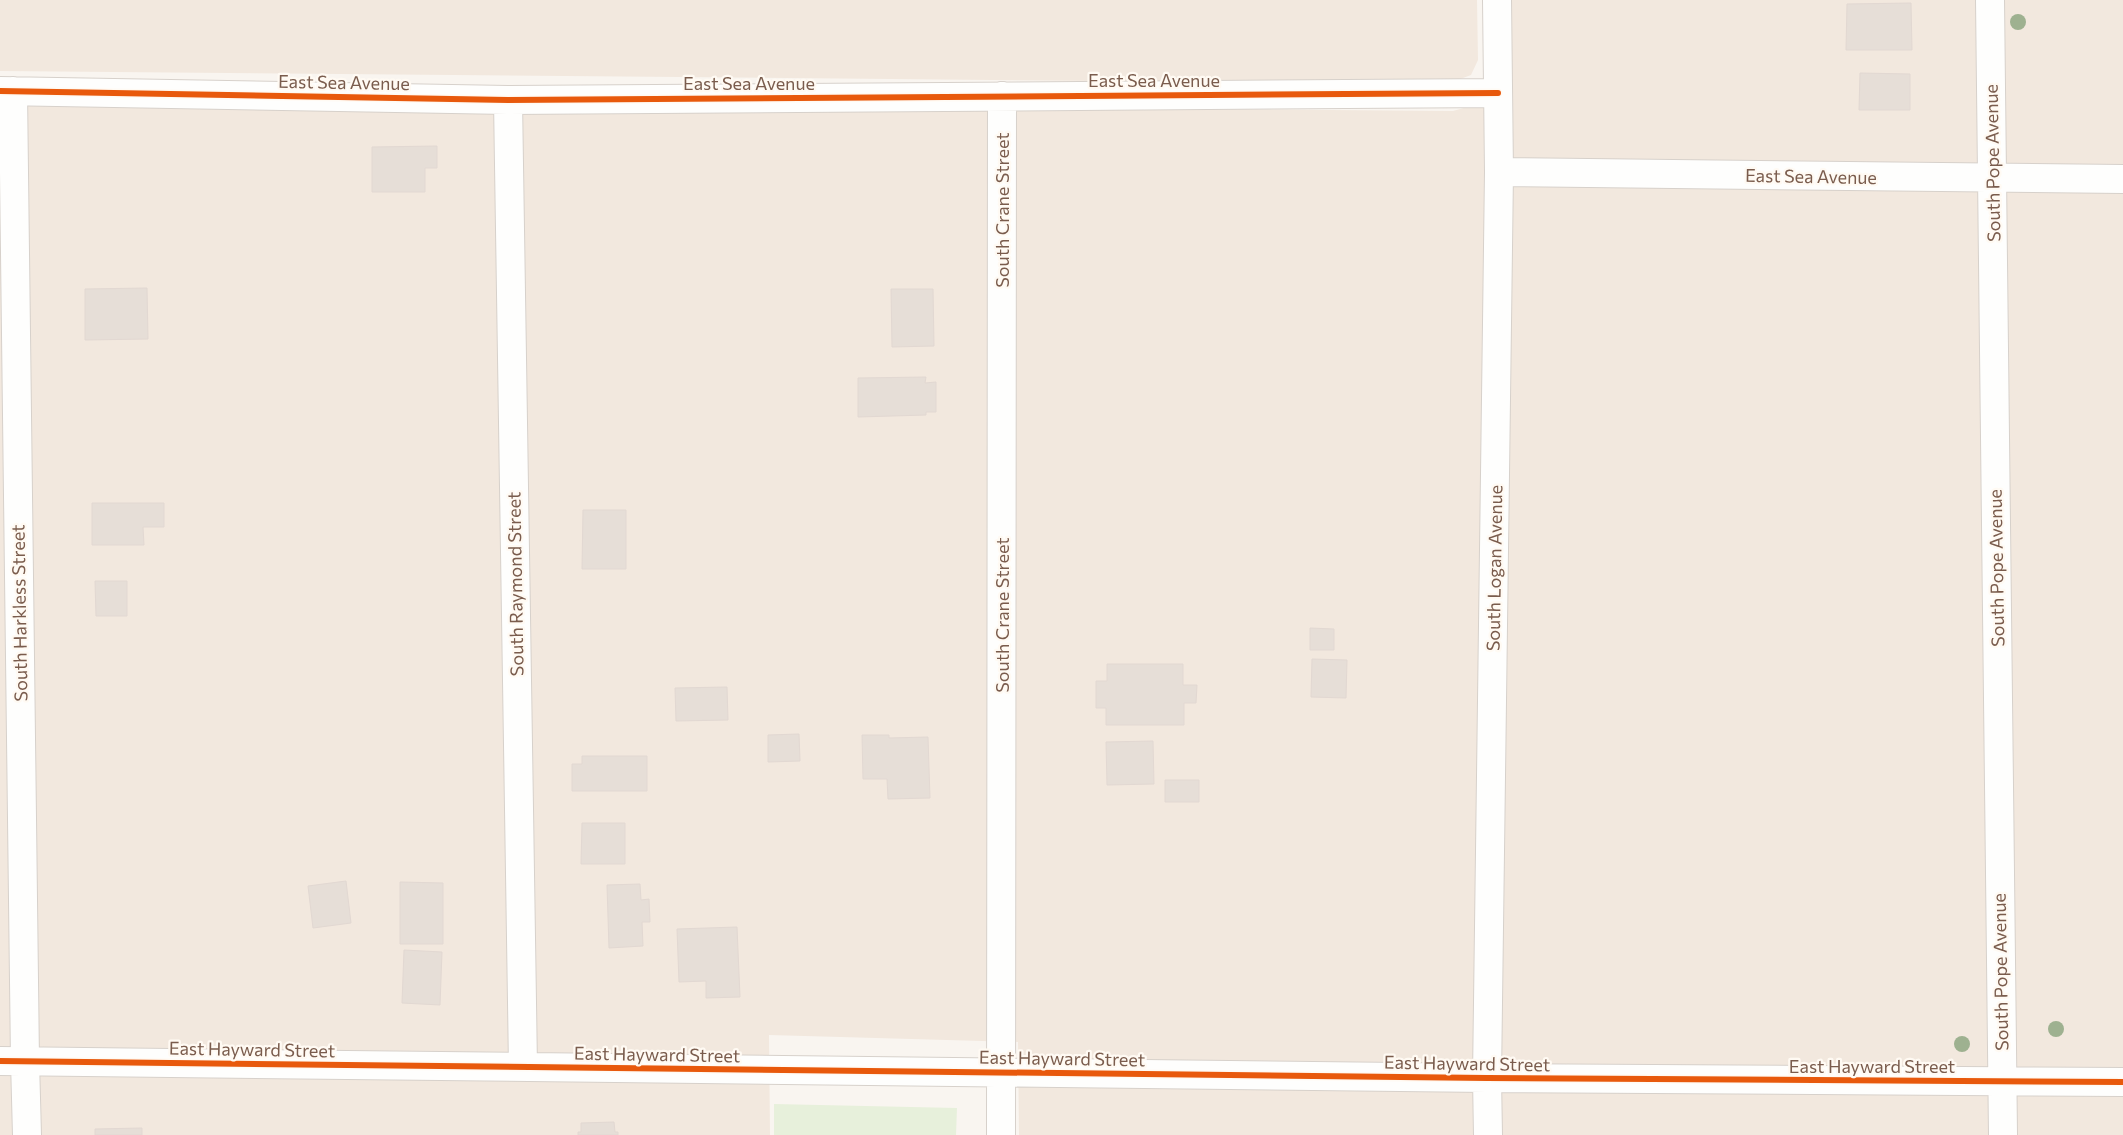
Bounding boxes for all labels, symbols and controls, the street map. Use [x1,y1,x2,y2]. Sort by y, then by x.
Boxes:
street label: East Sea Avenue [1088,69,1220,91]
street label: East Sea Avenue [278,70,410,94]
street label: East Sea Avenue [683,72,815,94]
street label: South Pope Avenue [1980,84,2004,242]
street label: South Crane Street [991,132,1013,288]
street label: East Sea Avenue [1745,164,1877,188]
street label: South Logan Avenue [1482,485,1506,651]
street label: South Pope Avenue [1984,489,2008,647]
street label: South Raymond Street [502,492,528,676]
street label: South Harkless Street [6,524,32,702]
street label: South Crane Street [991,537,1013,693]
street label: South Pope Avenue [1988,893,2012,1051]
street label: East Hayward Street [169,1037,335,1061]
street label: East Hayward Street [574,1042,740,1066]
street label: East Hayward Street [979,1046,1145,1070]
street label: East Hayward Street [1384,1051,1550,1075]
street label: East Hayward Street [1789,1055,1955,1077]

